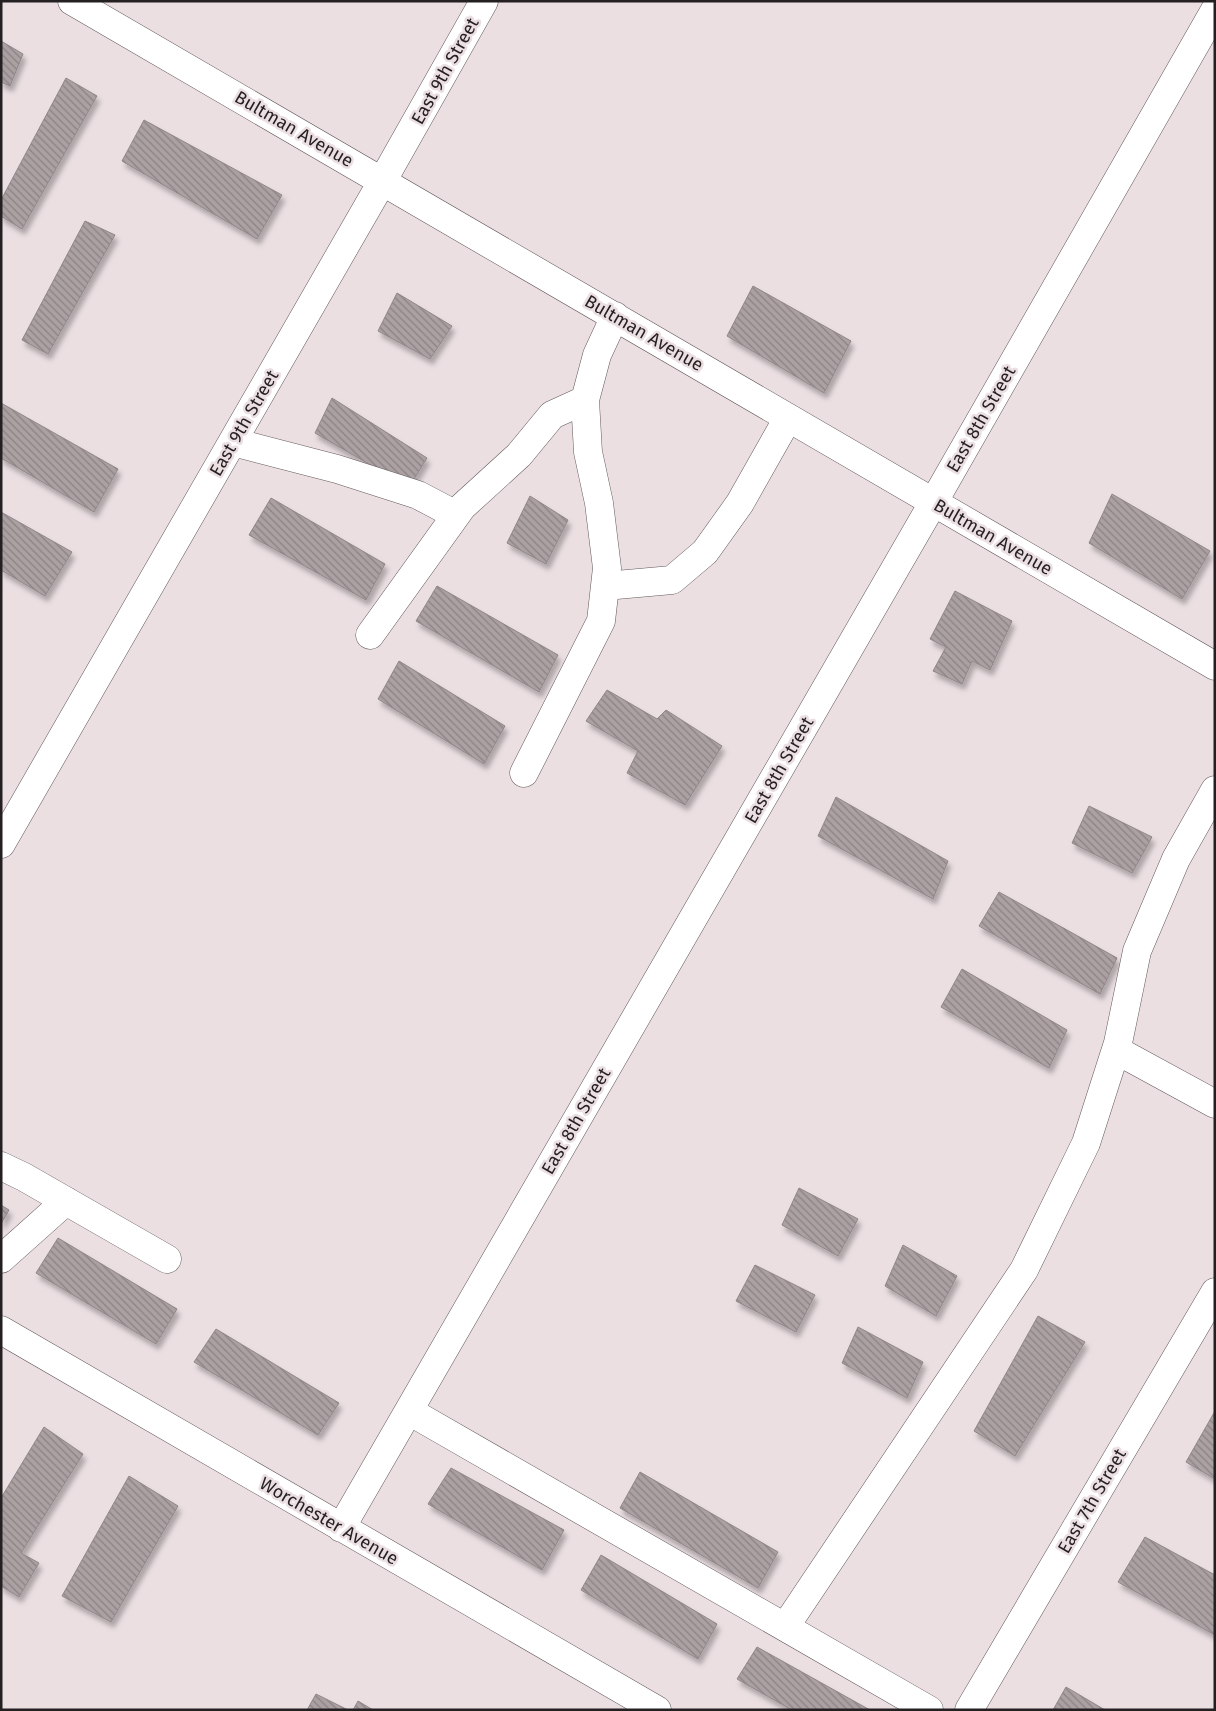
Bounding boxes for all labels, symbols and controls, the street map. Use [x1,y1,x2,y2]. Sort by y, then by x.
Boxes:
street label: East 9th Street [407,13,484,128]
street label: Bultman Avenue [231,86,357,172]
street label: Bultman Avenue [581,290,707,376]
street label: East 8th Street [942,361,1021,476]
street label: East 9th Street [205,366,283,480]
street label: Bultman Avenue [930,494,1056,580]
street label: East 8th Street [740,712,819,827]
street label: East 8th Street [537,1063,616,1178]
street label: East 7th Street [1053,1444,1131,1557]
street label: Worchester Avenue [256,1472,402,1570]

